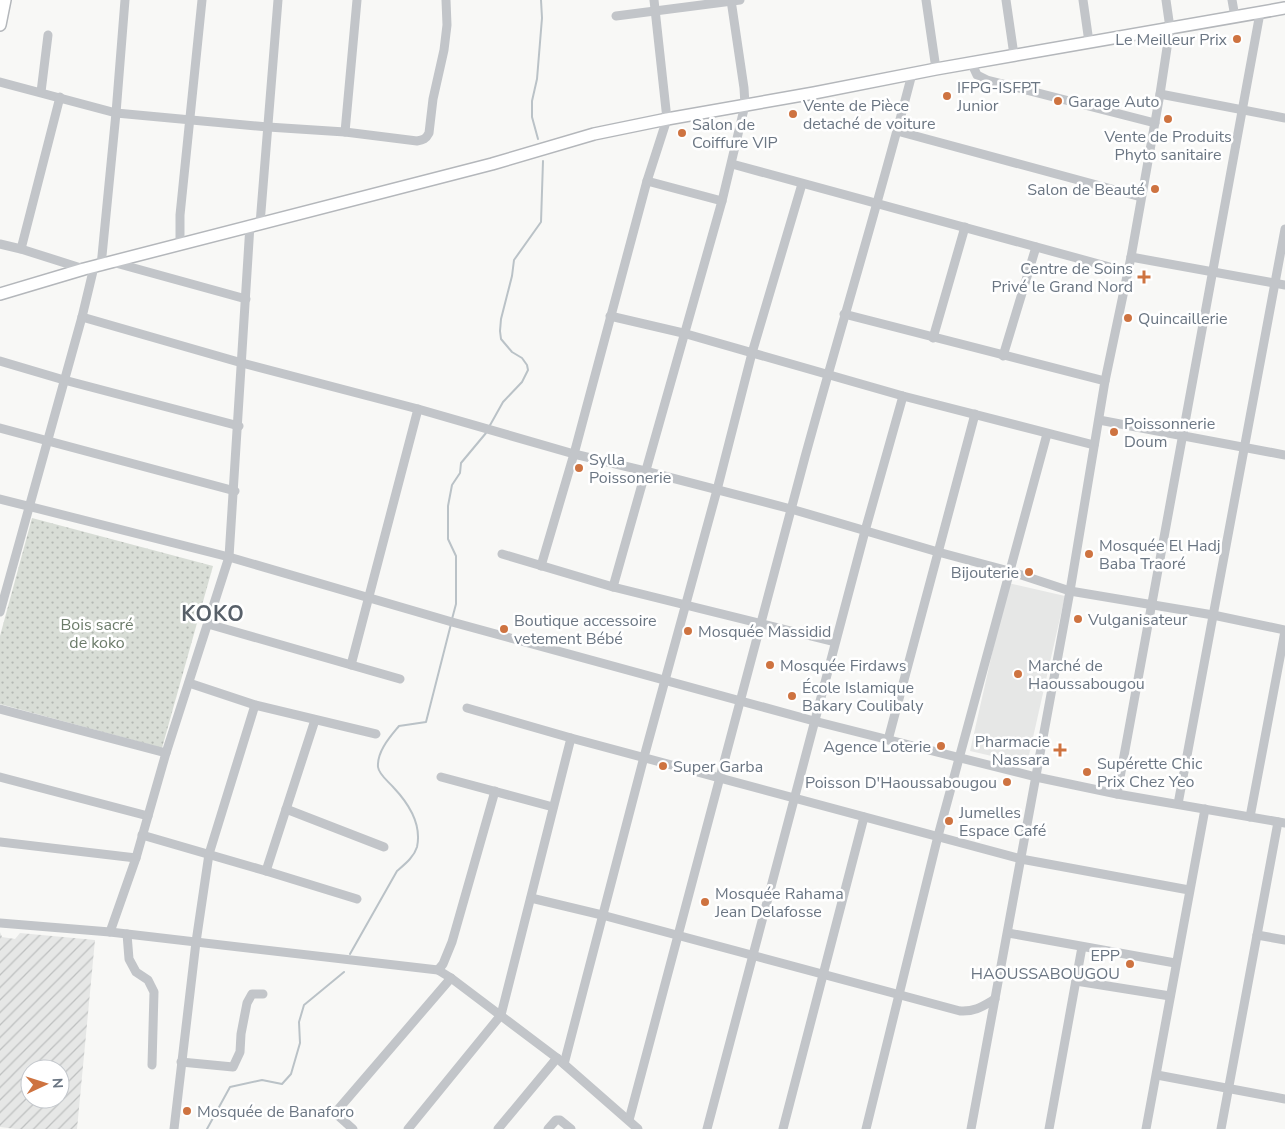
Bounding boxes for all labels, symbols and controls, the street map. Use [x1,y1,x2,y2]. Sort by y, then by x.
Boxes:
place label: Le Meilleur Prix [1115,29,1228,51]
marker: Le Meilleur Prix [1231,33,1243,45]
place label: IFPG-ISFPT Junior [956,77,1041,117]
marker: IFPG-ISFPT Junior [941,90,953,102]
place label: Garage Auto [1068,91,1159,113]
place label: Vente de Pièce detaché de voiture [802,95,935,135]
marker: Garage Auto [1052,95,1064,107]
marker: Vente de Pièce detaché de voiture [787,108,799,120]
marker: Vente de Produits Phyto sanitaire [1162,113,1174,125]
place label: Salon de Coiffure VIP [692,114,778,154]
place label: Vente de Produits Phyto sanitaire [1103,126,1232,166]
marker: Salon de Coiffure VIP [676,127,688,139]
place label: Salon de Beauté [1027,179,1145,201]
marker: Salon de Beauté [1149,183,1161,195]
place label: Centre de Soins Privé le Grand Nord [992,258,1133,298]
marker: Centre de Soins Privé le Grand Nord [1137,270,1151,284]
place label: Quincaillerie [1138,308,1227,330]
marker: Quincaillerie [1122,312,1134,324]
place label: Poissonnerie Doum [1124,413,1215,453]
marker: Poissonnerie Doum [1108,426,1120,438]
place label: Sylla Poissonerie [589,449,671,489]
marker: Sylla Poissonerie [573,462,585,474]
place label: Mosquée El Hadj Baba Traoré [1099,535,1221,575]
marker: Mosquée El Hadj Baba Traoré [1083,548,1095,560]
place label: Bijouterie [951,562,1019,584]
marker: Bijouterie [1023,566,1035,578]
district label: KOKO [181,600,245,628]
place label: Vulganisateur [1087,609,1188,631]
place label: Boutique accessoire vetement Bébé [514,610,657,650]
marker: Vulganisateur [1072,613,1084,625]
park label: Bois sacré de koko [61,614,133,654]
place label: Mosquée Massidid [698,621,831,643]
marker: Boutique accessoire vetement Bébé [498,623,510,635]
marker: Mosquée Massidid [682,625,694,637]
place label: Mosquée Firdaws [780,655,907,677]
place label: Marché de Haoussabougou [1028,655,1145,695]
marker: Mosquée Firdaws [764,659,776,671]
marker: Marché de Haoussabougou [1012,668,1024,680]
place label: École Islamique Bakary Coulibaly [802,677,924,717]
marker: École Islamique Bakary Coulibaly [786,690,798,702]
place label: Pharmacie Nassara [975,731,1050,771]
place label: Agence Loterie [823,736,931,758]
marker: Agence Loterie [935,740,947,752]
marker: Pharmacie Nassara [1054,744,1066,756]
place label: Supérette Chic Prix Chez Yeo [1097,753,1203,793]
place label: Super Garba [673,756,763,778]
marker: Super Garba [657,760,669,772]
marker: Supérette Chic Prix Chez Yeo [1081,766,1093,778]
place label: Poisson D'Haoussabougou [805,772,997,794]
marker: Poisson D'Haoussabougou [1001,776,1013,788]
place label: Jumelles Espace Café [958,802,1046,842]
marker: Jumelles Espace Café [943,815,955,827]
place label: Mosquée Rahama Jean Delafosse [714,883,844,923]
marker: Mosquée Rahama Jean Delafosse [699,896,711,908]
place label: EPP HAOUSSABOUGOU [971,945,1120,985]
marker: EPP HAOUSSABOUGOU [1124,958,1136,970]
north arrow [20,1059,70,1109]
text: N [48,1077,67,1089]
place label: Mosquée de Banaforo [197,1101,354,1123]
marker: Mosquée de Banaforo [181,1105,193,1117]

